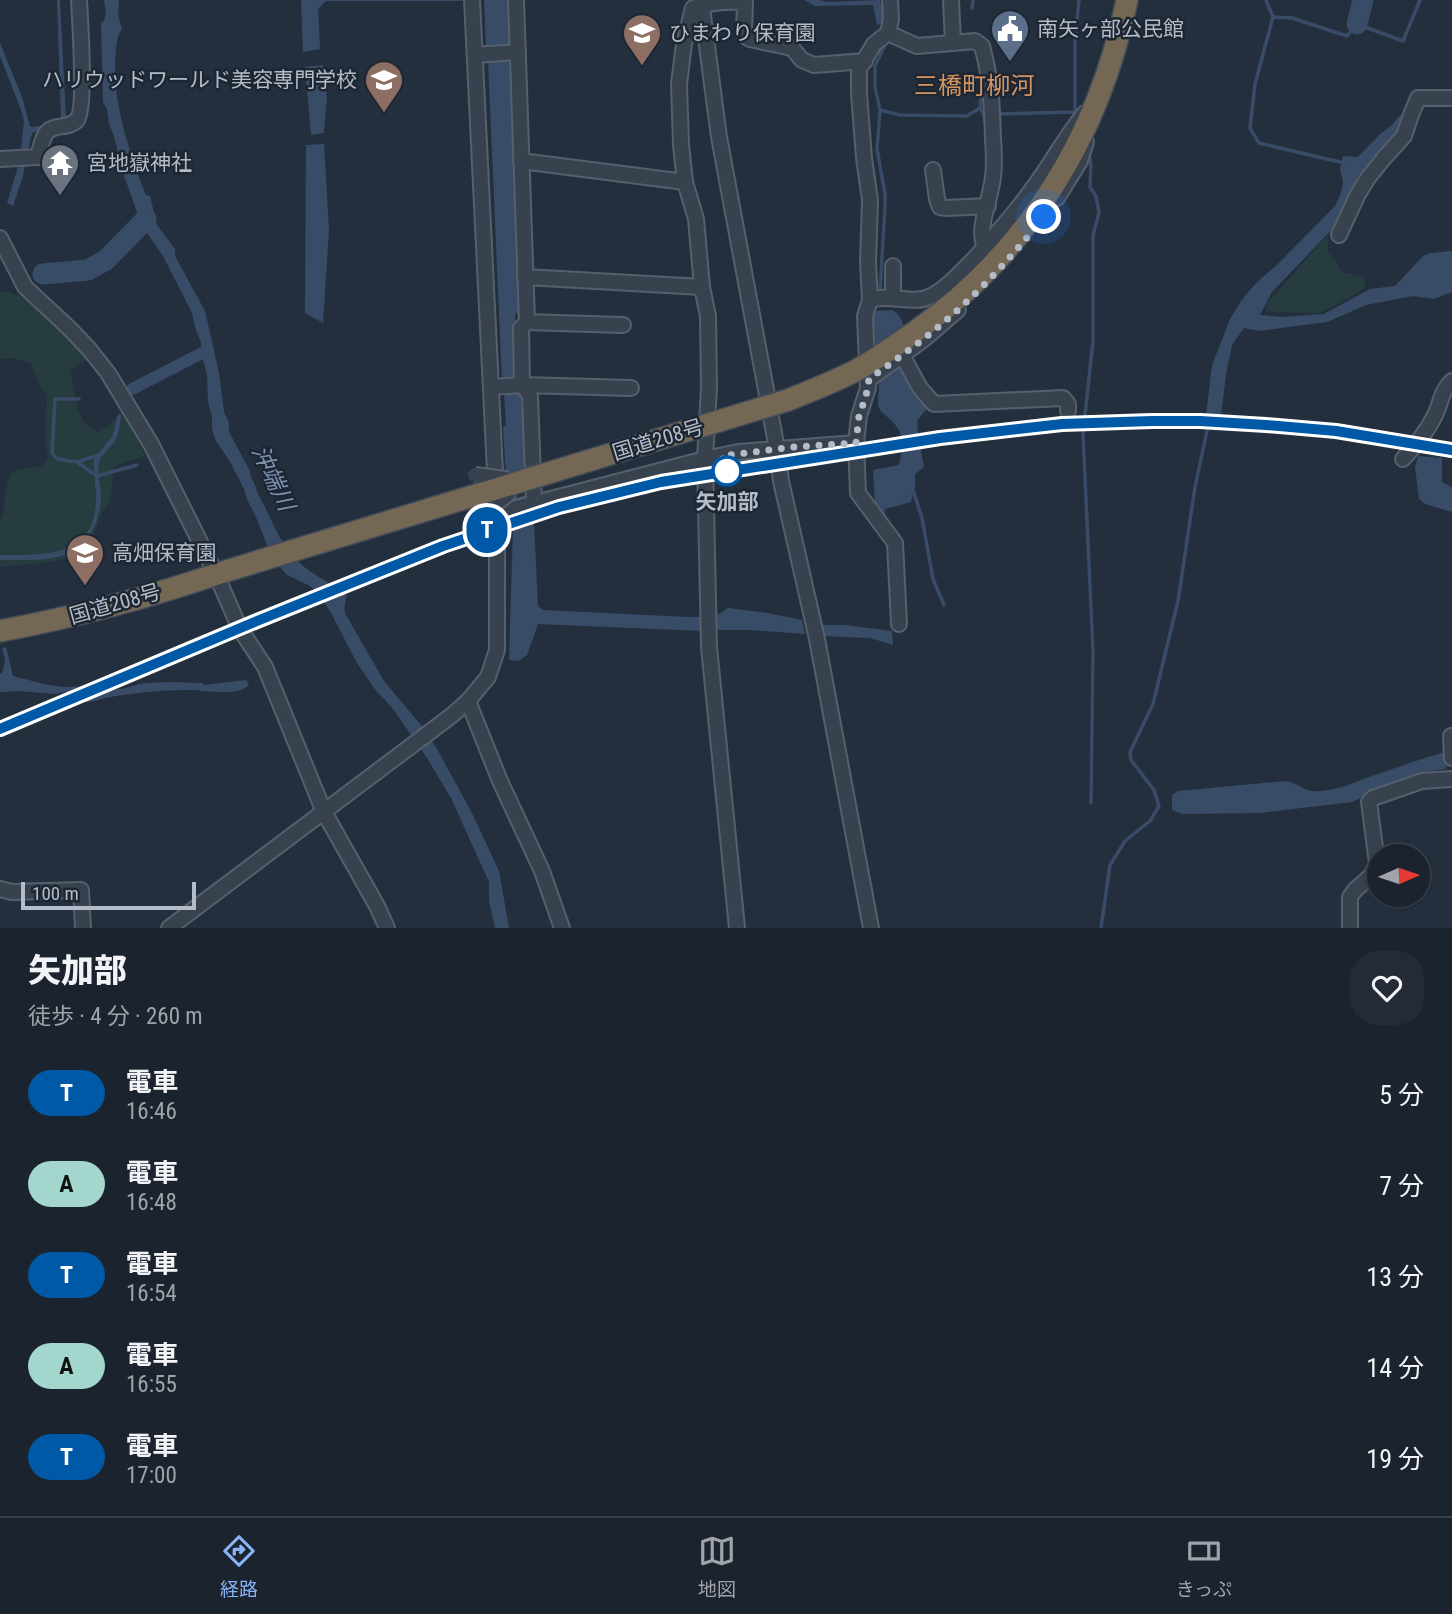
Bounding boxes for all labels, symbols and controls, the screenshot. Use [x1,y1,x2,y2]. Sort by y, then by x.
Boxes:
public building icon: 南矢ヶ部公民館 [989,8,1031,63]
school or university icon: ひまわり保育園 [621,12,663,67]
place label: 南矢ヶ部公民館 [1037,17,1184,41]
place label: ひまわり保育園 [669,21,816,45]
school or university icon: ハリウッドワールド美容専門学校 [363,59,405,114]
place label: ハリウッドワールド美容専門学校 [42,68,357,92]
district label: 三橋町柳河 [914,72,1034,100]
temple icon: 宮地嶽神社 [39,142,81,197]
place label: 宮地嶽神社 [87,151,192,175]
your location [1026,199,1061,234]
street label: 国道208号 [609,415,707,465]
water label: 沖端川 [246,441,301,518]
marker: 矢加部 [712,456,742,486]
place label: 矢加部 [696,490,759,514]
line badge: T [464,507,510,553]
text: T [480,516,494,544]
school or university icon: 高畑保育園 [64,532,106,587]
place label: 高畑保育園 [112,541,217,565]
street label: 国道208号 [66,579,164,629]
north arrow [1367,844,1430,906]
map controls [1367,844,1430,907]
scale bar [21,879,196,911]
text: 100 m [32,882,79,905]
text: 矢加部 [28,951,127,990]
button: heart [1350,951,1424,1025]
text: 徒歩 · 4 分 · 260 m [28,1003,203,1030]
text: 電車 [126,1067,178,1097]
text: T [60,1079,73,1107]
text: 5 分 [1379,1080,1424,1110]
text: 16:46 [126,1098,177,1125]
text: 電車 [126,1158,178,1188]
text: A [59,1170,74,1198]
text: 7 分 [1379,1171,1424,1201]
text: 16:48 [126,1189,177,1216]
text: 電車 [126,1249,178,1279]
text: T [60,1261,73,1289]
text: 13 分 [1366,1262,1424,1292]
text: 16:54 [126,1280,177,1307]
text: 電車 [126,1340,178,1370]
text: A [59,1352,74,1380]
text: 14 分 [1366,1353,1424,1383]
text: 16:55 [126,1371,177,1398]
text: 電車 [126,1431,178,1461]
text: T [60,1443,73,1471]
text: 19 分 [1366,1444,1424,1474]
text: 17:00 [126,1462,177,1489]
tab: 経路 [220,1532,258,1601]
tab: 地図 [698,1532,736,1601]
tab: きっぷ [1176,1532,1232,1601]

